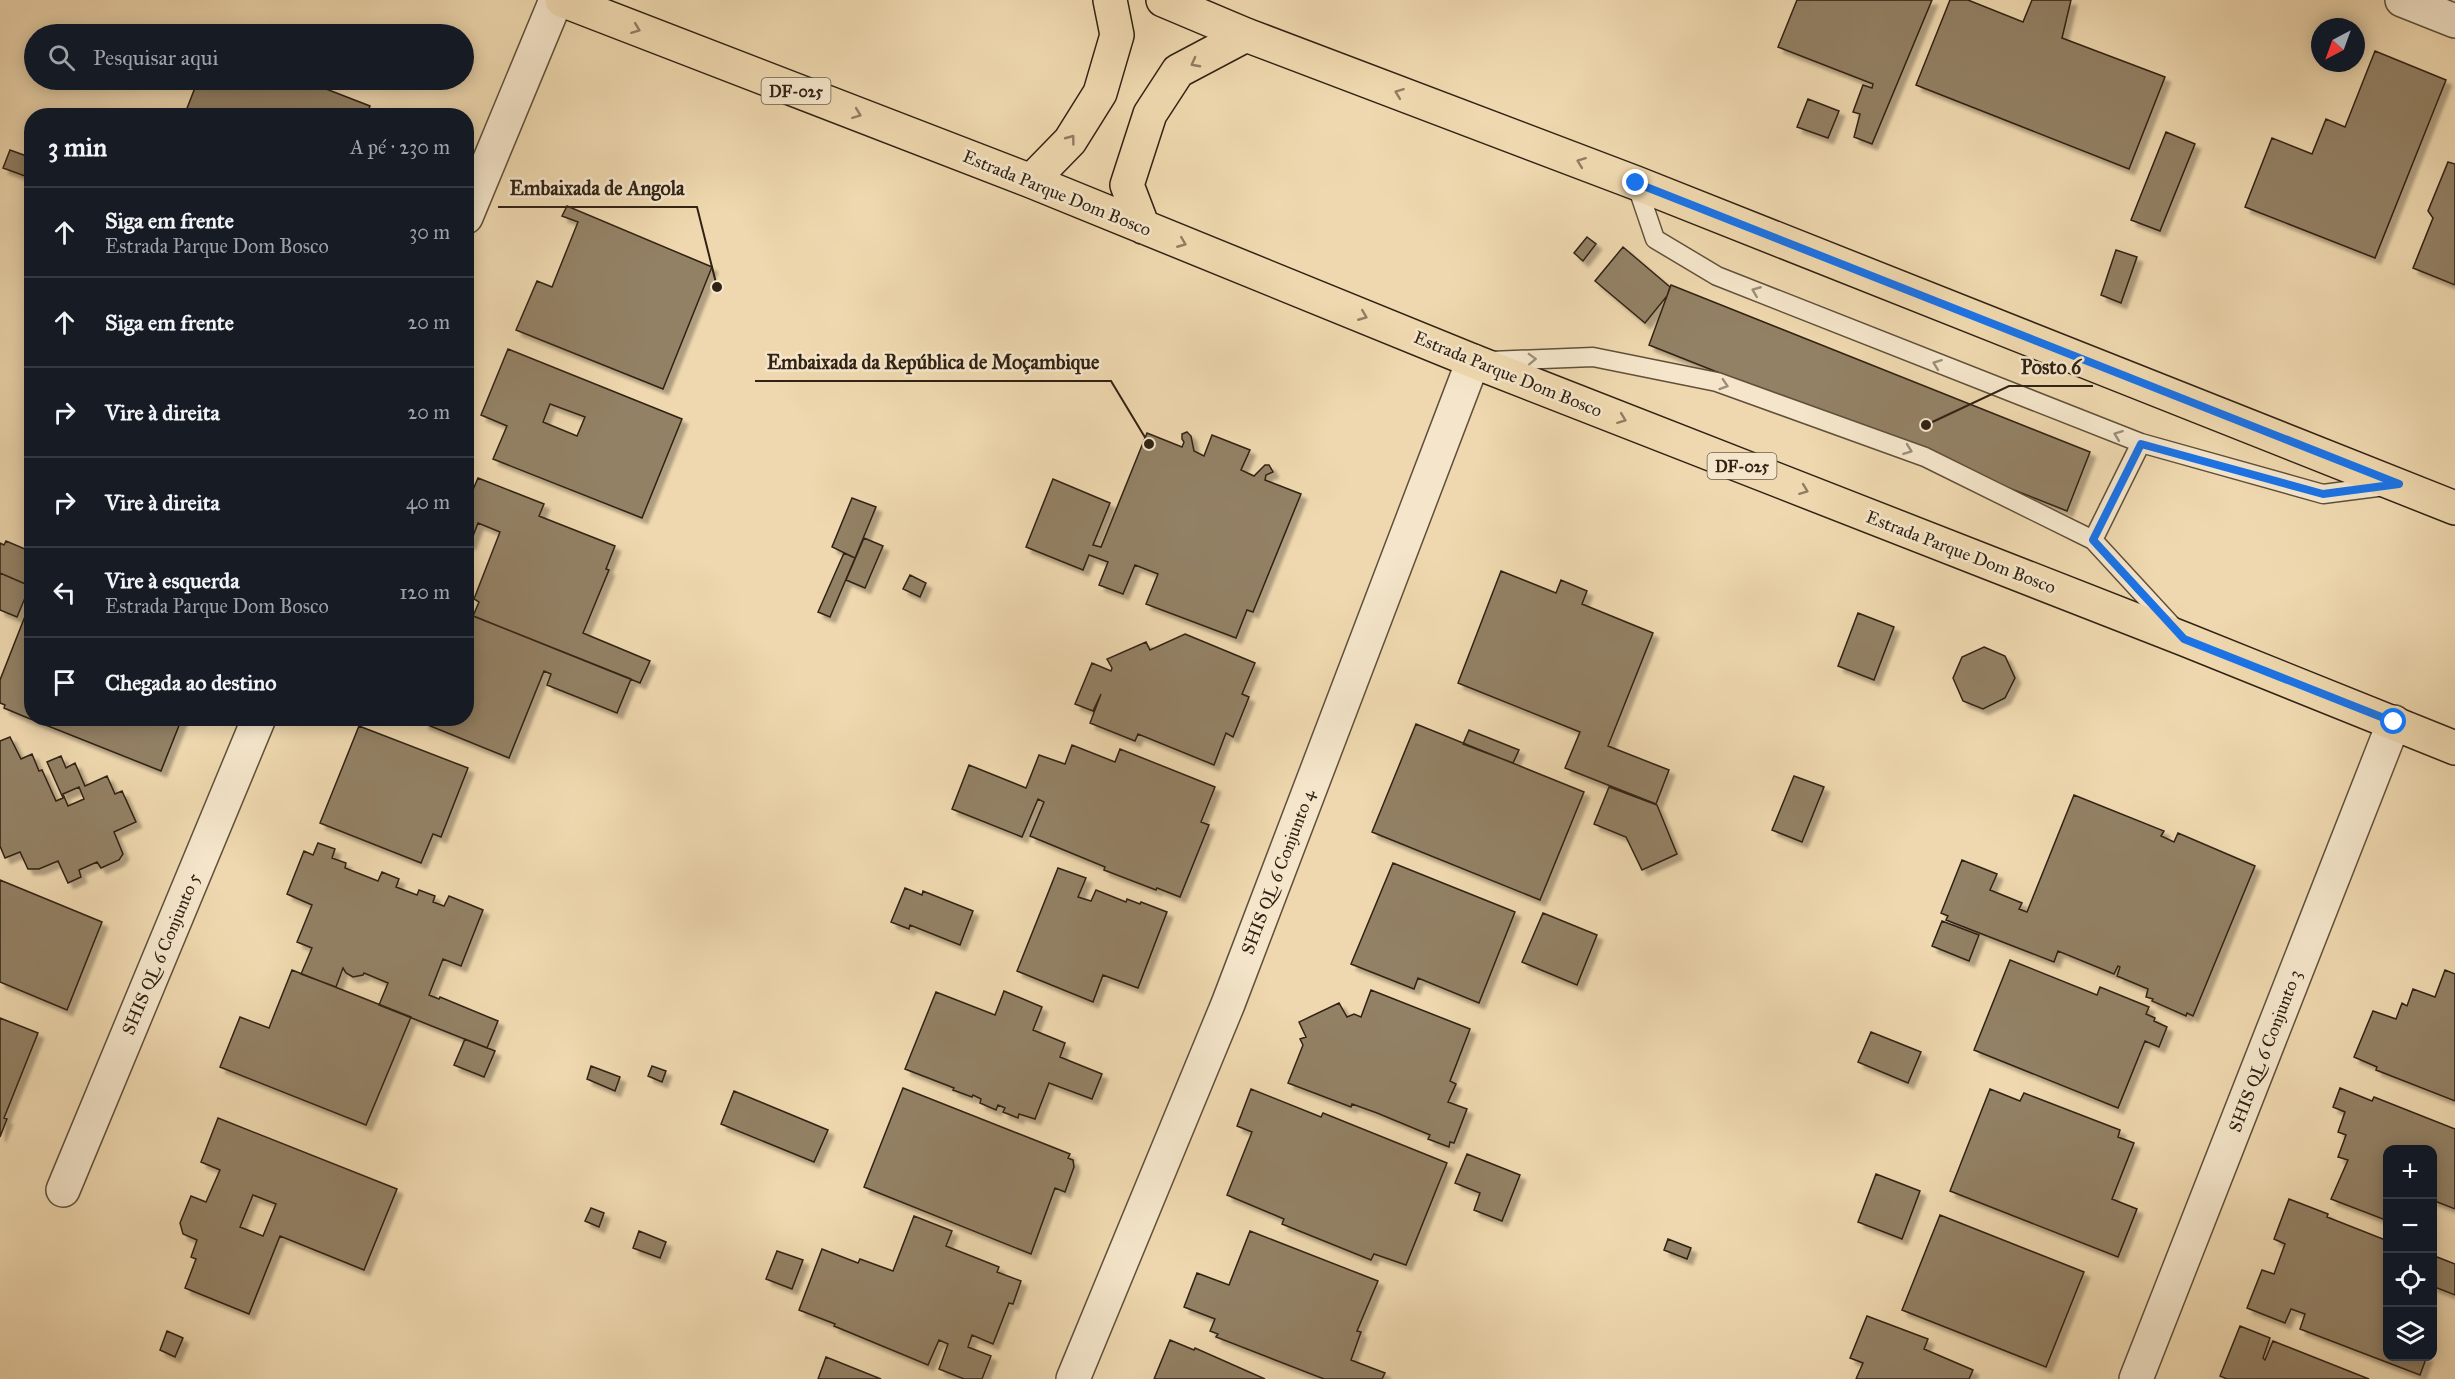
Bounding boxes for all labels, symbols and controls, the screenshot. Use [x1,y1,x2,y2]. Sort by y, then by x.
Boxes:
north arrow [2311,18,2365,72]
one-way arrow [630,21,641,34]
search box [24,24,474,90]
icon: search [45,41,78,74]
text: Pesquisar aqui [93,44,218,71]
one-way arrow [1190,55,1201,67]
road number: DF-025 [762,78,830,104]
one-way arrow [1394,88,1405,100]
one-way arrow [851,107,862,119]
text: 3 min [48,131,107,163]
one-way arrow [1064,134,1075,145]
text: A pé · 230 m [350,135,450,159]
street label: Estrada Parque Dom Bosco [959,145,1154,242]
one-way arrow [1576,157,1587,169]
callout: Embaixada de Angola [498,169,697,207]
route end [1622,169,1648,195]
text: Embaixada de Angola [509,176,685,201]
text: Siga em frente [105,207,234,234]
icon: ahead [48,216,81,249]
text: 30 m [409,220,450,244]
text: Estrada Parque Dom Bosco [105,234,329,258]
one-way arrow [1176,236,1187,248]
one-way arrow [1751,286,1762,298]
icon: ahead [48,306,81,339]
text: Siga em frente [105,309,234,336]
one-way arrow [1357,309,1368,322]
text: 20 m [407,310,450,334]
street label: Estrada Parque Dom Bosco [1410,326,1605,423]
callout: Embaixada da República de Moçambique [755,343,1111,381]
callout: Posto 6 [2009,348,2093,386]
text: Embaixada da República de Moçambique [767,350,1100,375]
one-way arrow [1527,353,1536,366]
text: Posto 6 [2021,355,2083,379]
one-way arrow [1932,359,1943,371]
one-way arrow [1718,378,1729,391]
icon: right [48,396,81,429]
text: Vire à direita [105,399,220,426]
text: 20 m [407,400,450,424]
one-way arrow [1616,412,1627,425]
one-way arrow [2114,429,2124,442]
one-way arrow [1902,443,1912,456]
road number: DF-025 [1708,453,1776,479]
one-way arrow [1798,483,1809,496]
icon: right [48,486,81,519]
text: Vire à direita [105,489,220,516]
text: 40 m [406,490,450,514]
street label: Estrada Parque Dom Bosco [1863,506,2059,599]
text: Vire à esquerda [105,567,239,594]
icon: left [48,576,81,609]
text: 120 m [399,580,450,604]
text: Estrada Parque Dom Bosco [105,594,329,618]
icon: arrive [48,666,81,699]
text: Chegada ao destino [105,669,276,696]
route start [2380,708,2406,734]
street label: SHIS QL 6 Conjunto 4 [1236,785,1320,958]
street label: SHIS QL 6 Conjunto 5 [117,869,205,1038]
street label: SHIS QL 6 Conjunto 3 [2224,967,2306,1135]
map controls [2383,1145,2437,1361]
button: + [2383,1145,2437,1199]
button: − [2383,1199,2437,1253]
button: locate [2383,1253,2437,1307]
button: layers [2383,1307,2437,1361]

